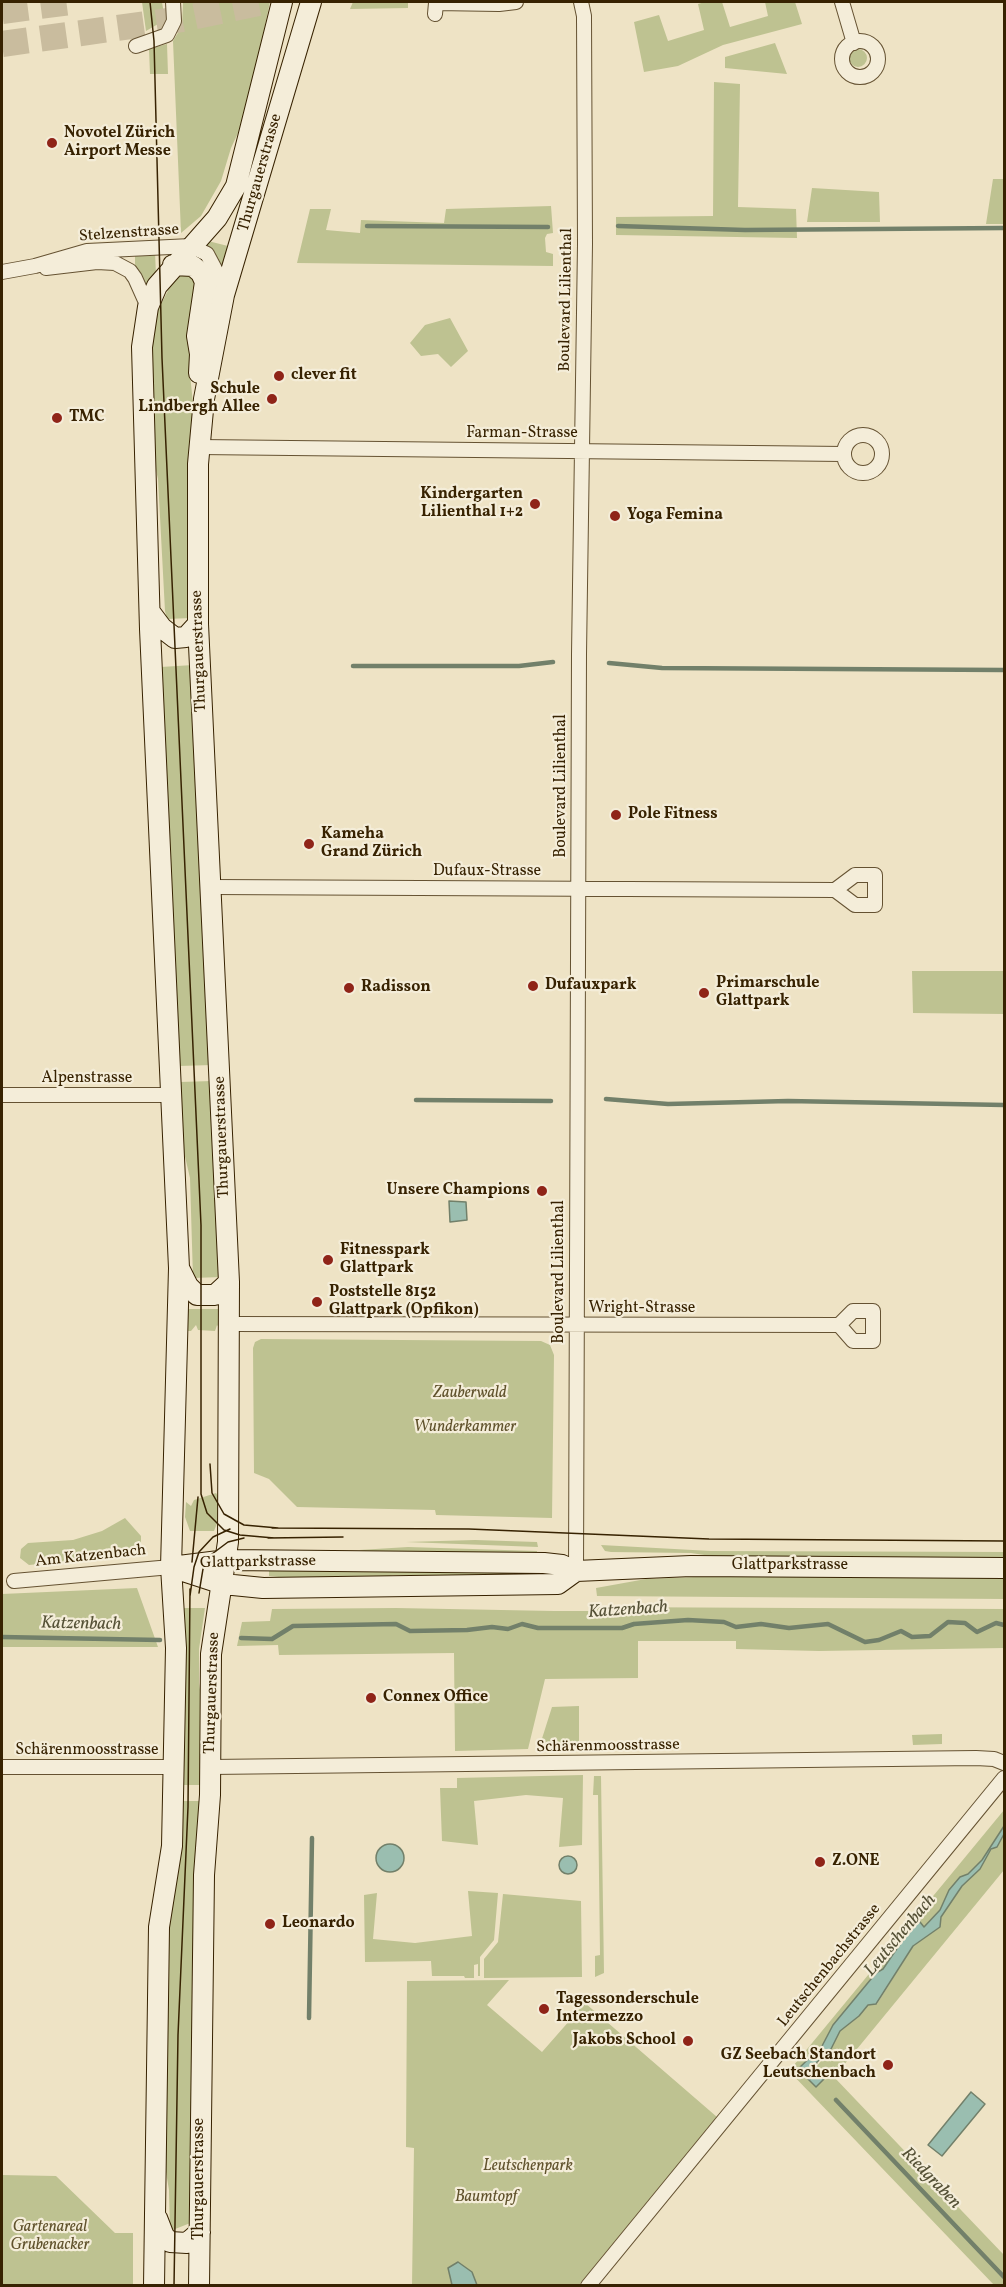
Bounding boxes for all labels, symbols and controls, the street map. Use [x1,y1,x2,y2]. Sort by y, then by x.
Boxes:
street label: Thurgauerstrasse [235,112,287,234]
place label: Novotel Zürich Airport Messe [64,124,175,162]
marker: Novotel Zürich Airport Messe [45,136,59,150]
street label: Stelzenstrasse [78,221,180,247]
street label: Boulevard Lilienthal [556,228,578,372]
place label: clever fit [291,366,357,386]
marker: clever fit [272,369,286,383]
place label: Schule Lindbergh Allee [138,380,260,418]
marker: Schule Lindbergh Allee [265,392,279,406]
place label: TMC [69,408,104,428]
marker: TMC [50,411,64,425]
street label: Farman-Strasse [466,424,578,444]
place label: Kindergarten Lilienthal 1+2 [420,485,523,523]
marker: Kindergarten Lilienthal 1+2 [528,497,542,511]
place label: Yoga Femina [627,506,723,526]
marker: Yoga Femina [608,509,622,523]
street label: Thurgauerstrasse [188,590,212,712]
street label: Boulevard Lilienthal [552,714,572,858]
place label: Pole Fitness [628,805,718,825]
marker: Pole Fitness [609,808,623,822]
place label: Kameha Grand Zürich [321,825,422,863]
marker: Kameha Grand Zürich [302,837,316,851]
street label: Dufaux-Strasse [433,862,541,882]
place label: Primarschule Glattpark [716,974,819,1012]
place label: Dufauxpark [545,976,636,996]
place label: Radisson [361,978,431,998]
marker: Dufauxpark [526,979,540,993]
marker: Radisson [342,981,356,995]
marker: Primarschule Glattpark [697,986,711,1000]
street label: Alpenstrasse [42,1069,132,1089]
street label: Thurgauerstrasse [211,1076,235,1198]
place label: Unsere Champions [387,1181,530,1201]
marker: Unsere Champions [535,1184,549,1198]
street label: Boulevard Lilienthal [550,1200,570,1344]
place label: Fitnesspark Glattpark [340,1241,430,1279]
marker: Fitnesspark Glattpark [321,1253,335,1267]
place label: Poststelle 8152 Glattpark (Opfikon) [329,1283,479,1321]
marker: Poststelle 8152 Glattpark (Opfikon) [310,1295,324,1309]
street label: Wright-Strasse [589,1299,695,1319]
park label: Zauberwald [433,1384,507,1404]
park label: Wunderkammer [414,1418,516,1438]
street label: Am Katzenbach [35,1542,147,1572]
street label: Glattparkstrasse [200,1552,316,1574]
street label: Glattparkstrasse [732,1556,848,1576]
water label: Katzenbach [587,1597,669,1625]
water label: Katzenbach [41,1614,121,1636]
street label: Thurgauerstrasse [201,1632,225,1754]
place label: Connex Office [383,1688,488,1708]
marker: Connex Office [364,1691,378,1705]
street label: Schärenmoosstrasse [536,1736,680,1758]
street label: Schärenmoosstrasse [15,1741,159,1761]
place label: Z.ONE [832,1852,880,1872]
marker: Z.ONE [813,1855,827,1869]
water label: Leutschenbach [860,1890,942,1982]
street label: Leutschenbachstrasse [774,1901,886,2031]
place label: Leonardo [282,1914,355,1934]
marker: Leonardo [263,1917,277,1931]
place label: Tagessonderschule Intermezzo [556,1990,699,2028]
marker: Tagessonderschule Intermezzo [537,2002,551,2016]
place label: Jakobs School [573,2031,676,2051]
marker: Jakobs School [681,2034,695,2048]
place label: GZ Seebach Standort Leutschenbach [721,2046,876,2084]
marker: GZ Seebach Standort Leutschenbach [881,2058,895,2072]
street label: Thurgauerstrasse [190,2118,210,2240]
water label: Riedgraben [895,2144,965,2214]
park label: Leutschenpark [483,2157,573,2177]
park label: Baumtopf [455,2188,517,2208]
park label: Gartenareal Grubenacker [11,2218,89,2256]

